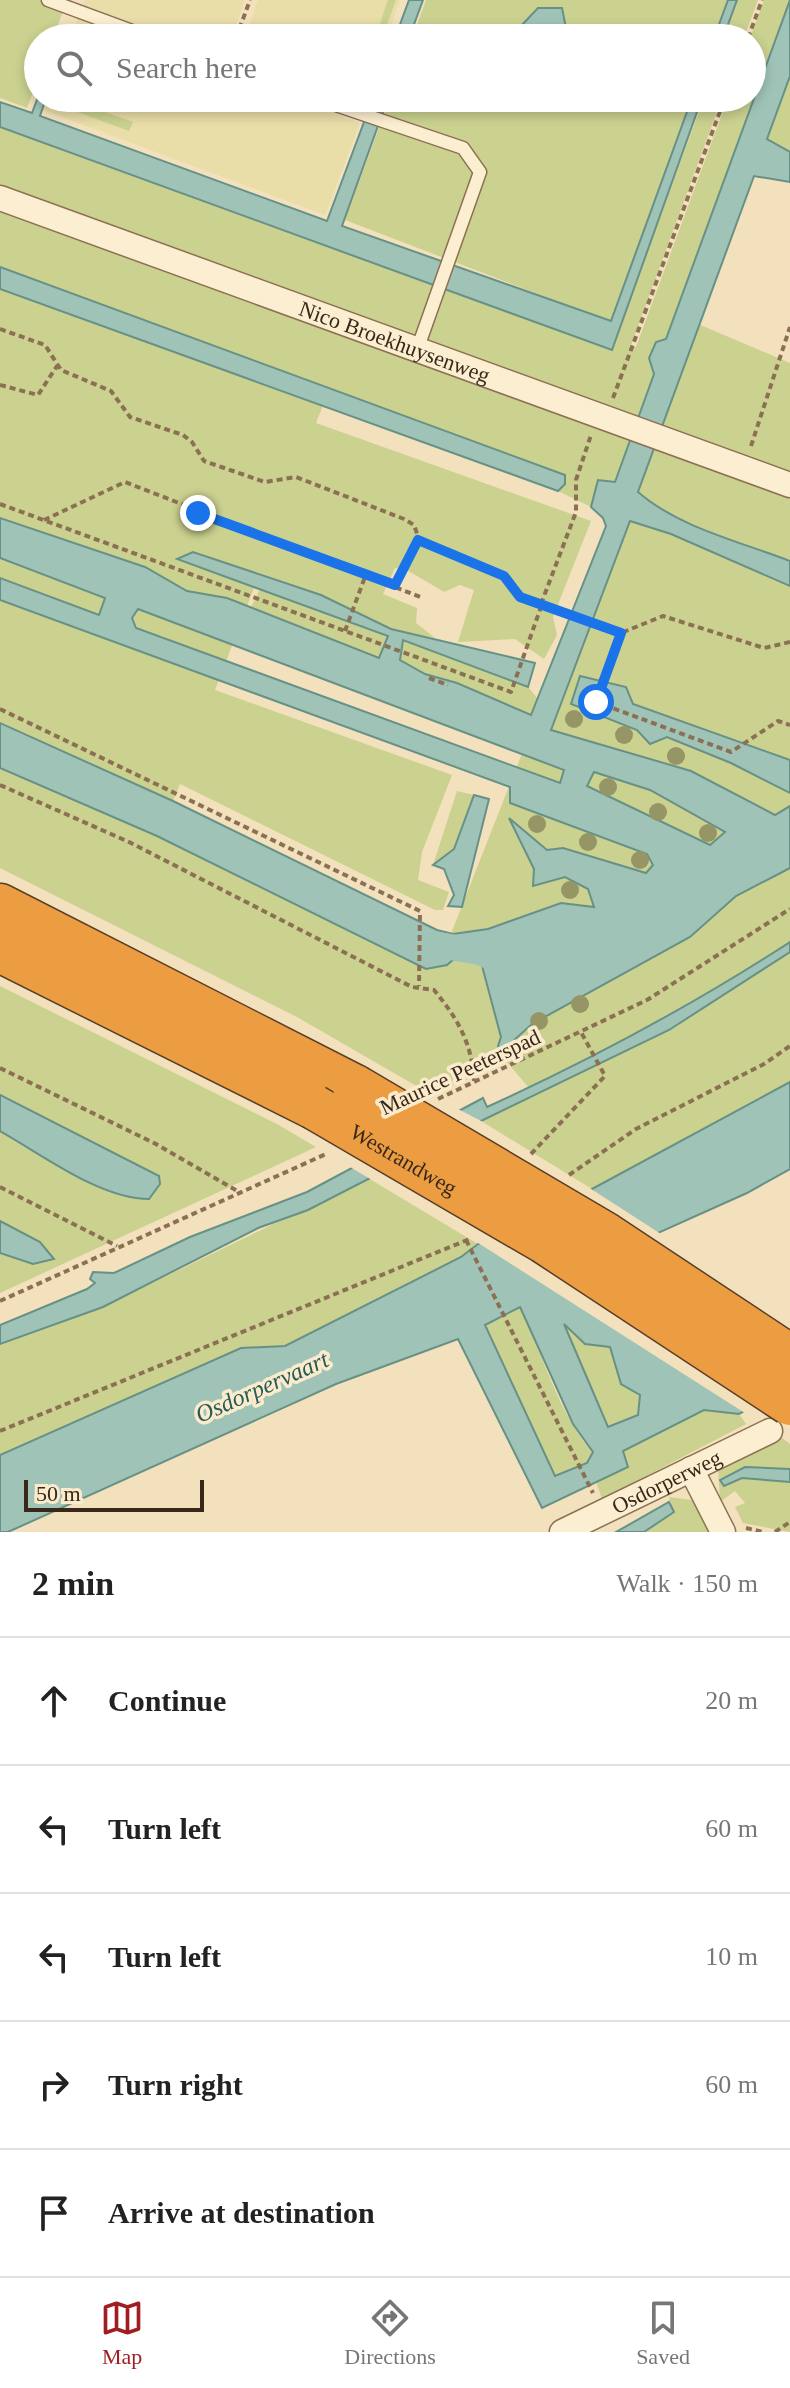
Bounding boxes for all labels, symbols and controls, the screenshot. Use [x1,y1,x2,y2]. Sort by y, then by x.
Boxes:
search box [24,24,766,112]
icon: search [52,46,96,90]
text: Search here [116,51,257,84]
street label: Nico Broekhuysenweg [296,295,494,387]
route end [180,495,216,531]
route start [578,684,614,720]
street label: Maurice Peeterspad [376,1024,544,1120]
street label: Westrandweg [346,1119,462,1200]
water label: Osdorpervaart [192,1346,334,1428]
street label: Osdorperweg [608,1444,725,1518]
scale bar [24,1476,204,1512]
text: 50 m [36,1481,81,1506]
text: 2 min [32,1565,114,1602]
text: Walk · 150 m [616,1569,758,1598]
icon: ahead [32,1679,76,1723]
text: Continue [108,1684,226,1717]
text: 20 m [705,1686,758,1715]
icon: left [32,1807,76,1851]
text: Turn left [108,1812,221,1845]
text: 60 m [705,1814,758,1843]
icon: left [32,1935,76,1979]
text: Turn left [108,1940,221,1973]
text: 10 m [705,1942,758,1971]
icon: right [32,2063,76,2107]
text: Turn right [108,2068,243,2101]
text: 60 m [705,2070,758,2099]
icon: arrive [32,2191,76,2235]
text: Arrive at destination [108,2196,375,2229]
tab: Map [100,2296,144,2370]
tab: Directions [344,2296,436,2370]
tab: Saved [636,2296,690,2370]

